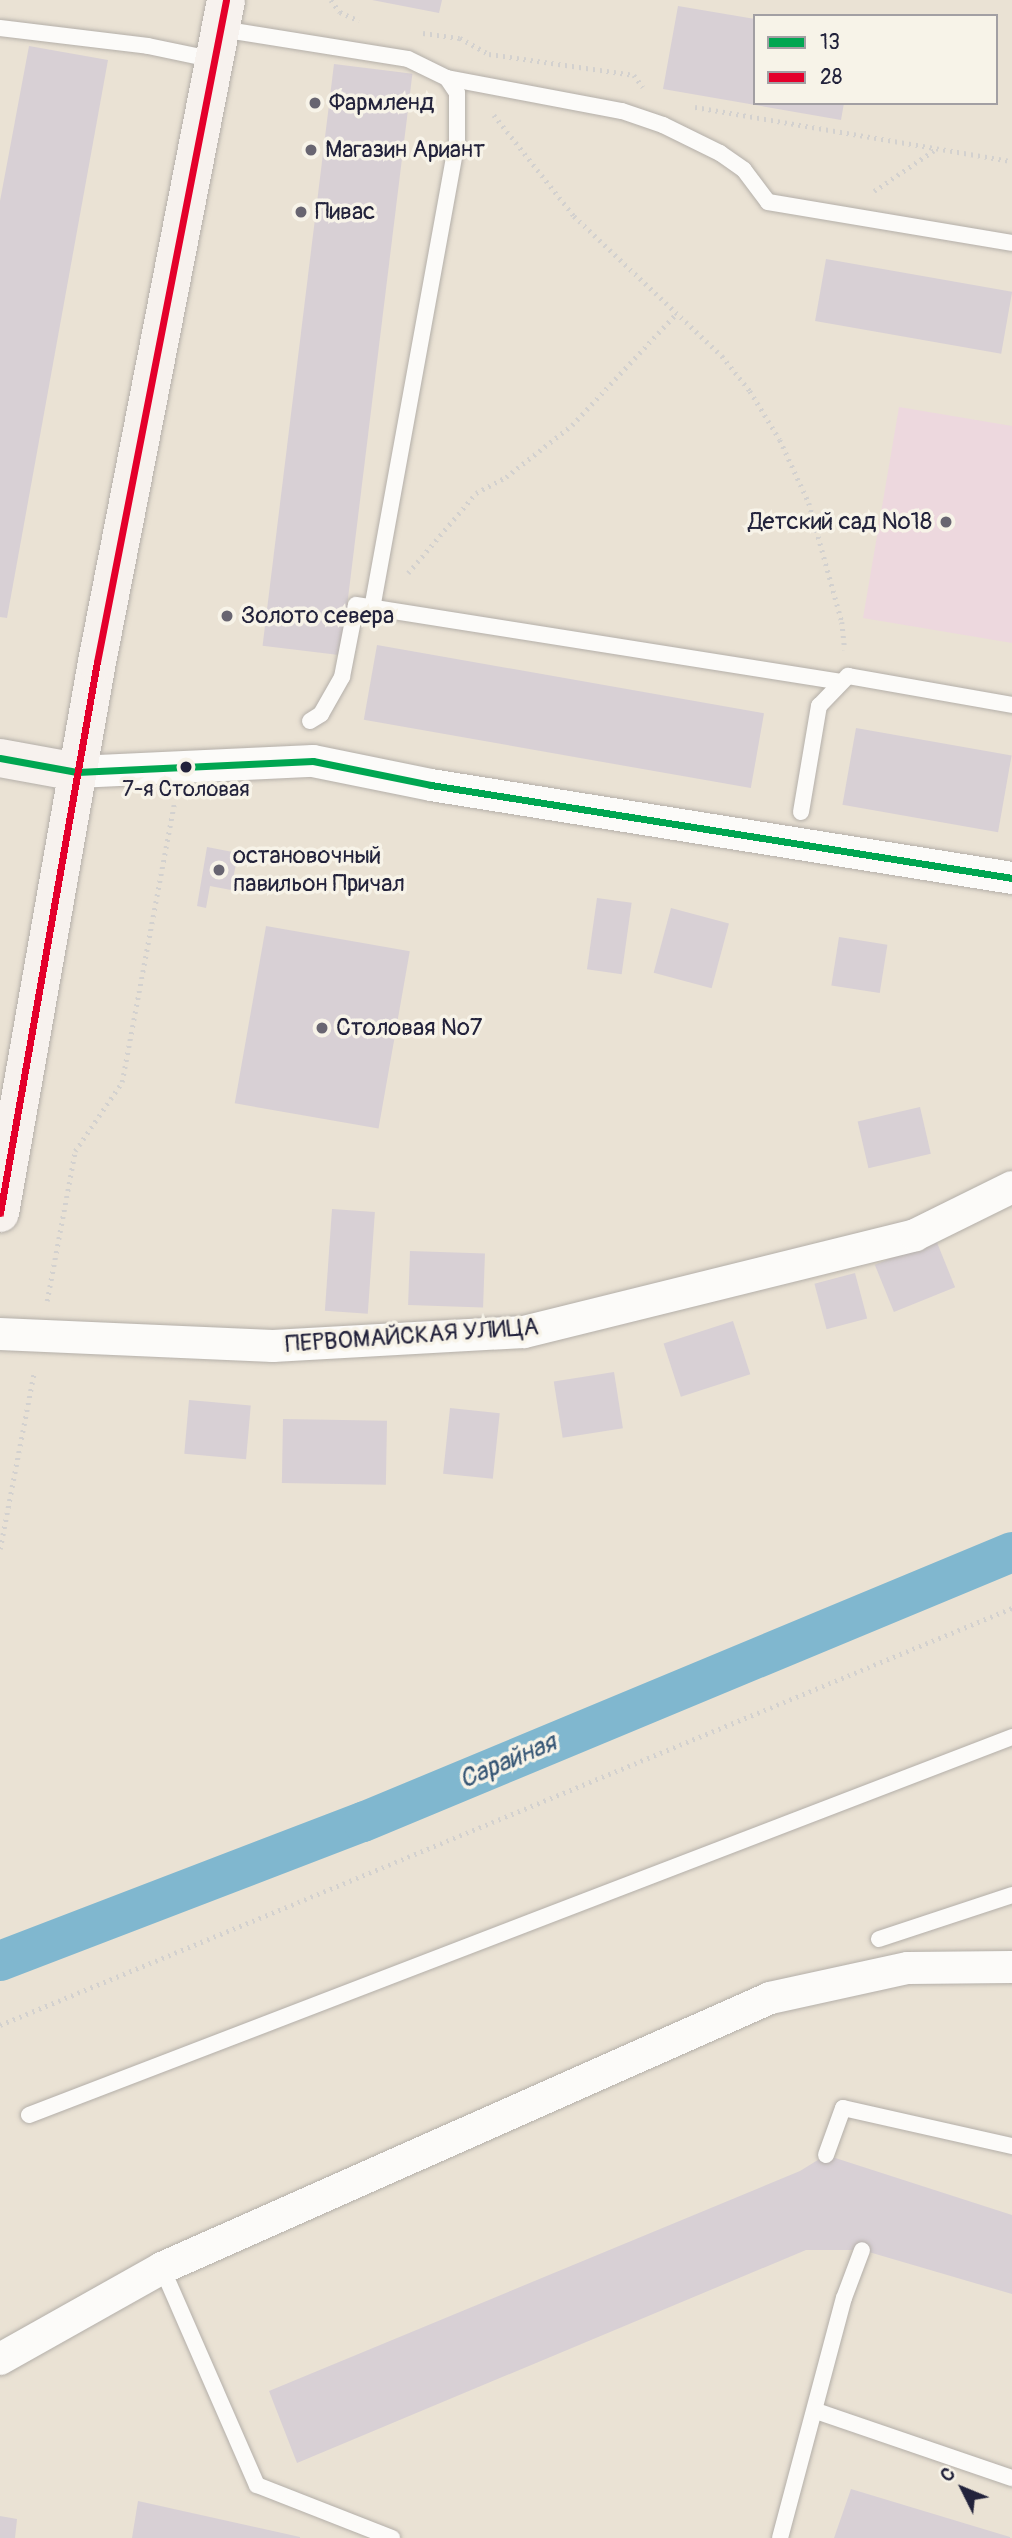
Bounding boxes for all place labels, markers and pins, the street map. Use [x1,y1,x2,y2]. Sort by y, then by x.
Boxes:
place label: Фармленд [329,89,434,117]
marker: Фармленд [307,95,323,111]
place label: Магазин Ариант [325,136,485,164]
marker: Магазин Ариант [303,142,319,158]
place label: Пивас [315,198,375,226]
marker: Пивас [293,204,309,220]
place label: Детский сад №18 [748,508,932,536]
marker: Детский сад №18 [938,514,954,530]
place label: Золото севера [241,602,394,630]
marker: Золото севера [219,608,235,624]
marker: 7-я Столовая [179,760,193,774]
place label: 7-я Столовая [122,777,250,803]
place label: остановочный павильон Причал [233,842,405,898]
marker: остановочный павильон Причал [211,862,227,878]
place label: Столовая №7 [336,1014,482,1042]
marker: Столовая №7 [314,1020,330,1036]

